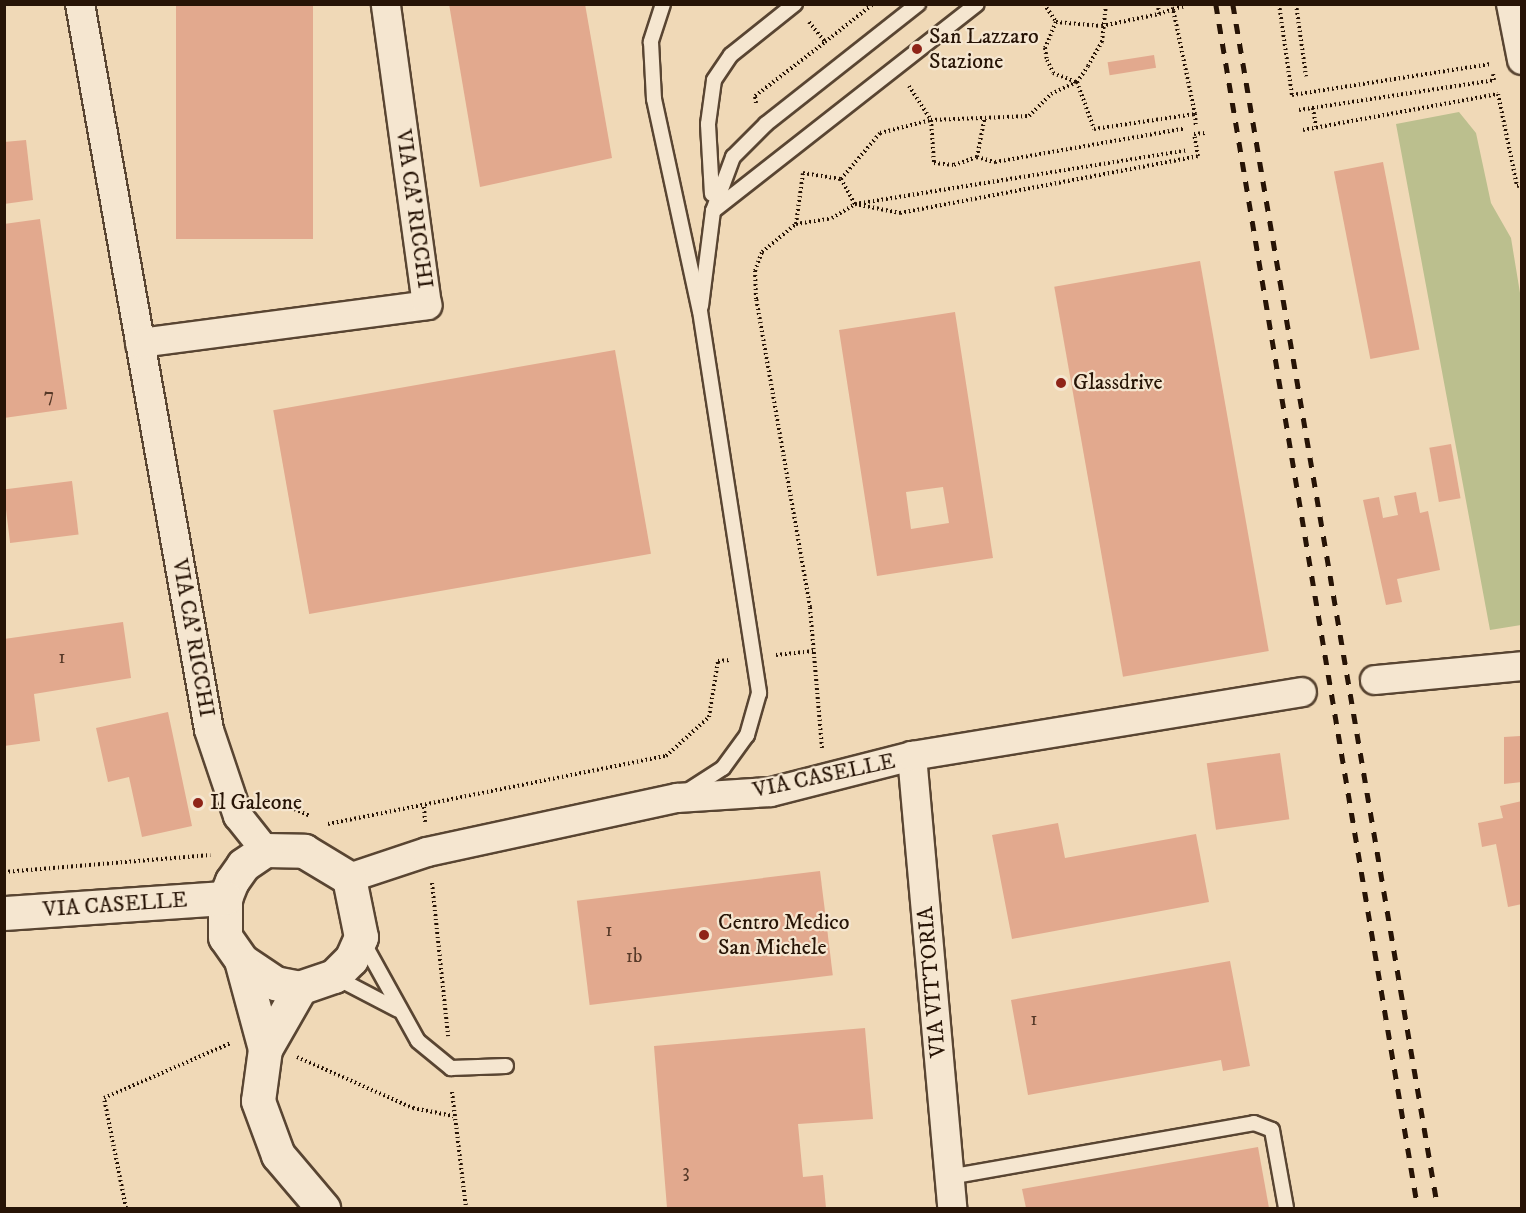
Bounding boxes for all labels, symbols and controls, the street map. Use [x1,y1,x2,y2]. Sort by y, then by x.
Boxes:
place label: San Lazzaro Stazione [929,23,1039,74]
marker: San Lazzaro Stazione [910,42,924,56]
street label: VIA CA' RICCHI [390,128,438,290]
place label: Glassdrive [1073,370,1163,396]
marker: Glassdrive [1054,376,1068,390]
house number: 7 [44,383,54,407]
street label: VIA CA' RICCHI [166,557,220,719]
house number: 1 [58,645,66,669]
street label: VIA CASELLE [750,748,898,804]
place label: Il Galeone [210,790,302,816]
marker: Il Galeone [191,796,205,810]
street label: VIA CASELLE [42,887,188,923]
street label: VIA VITTORIA [912,905,952,1059]
place label: Centro Medico San Michele [718,909,849,960]
house number: 1 [605,918,613,942]
marker: Centro Medico San Michele [695,926,713,944]
house number: 1b [626,944,642,968]
house number: 1 [1030,1007,1038,1031]
house number: 3 [682,1159,690,1183]

